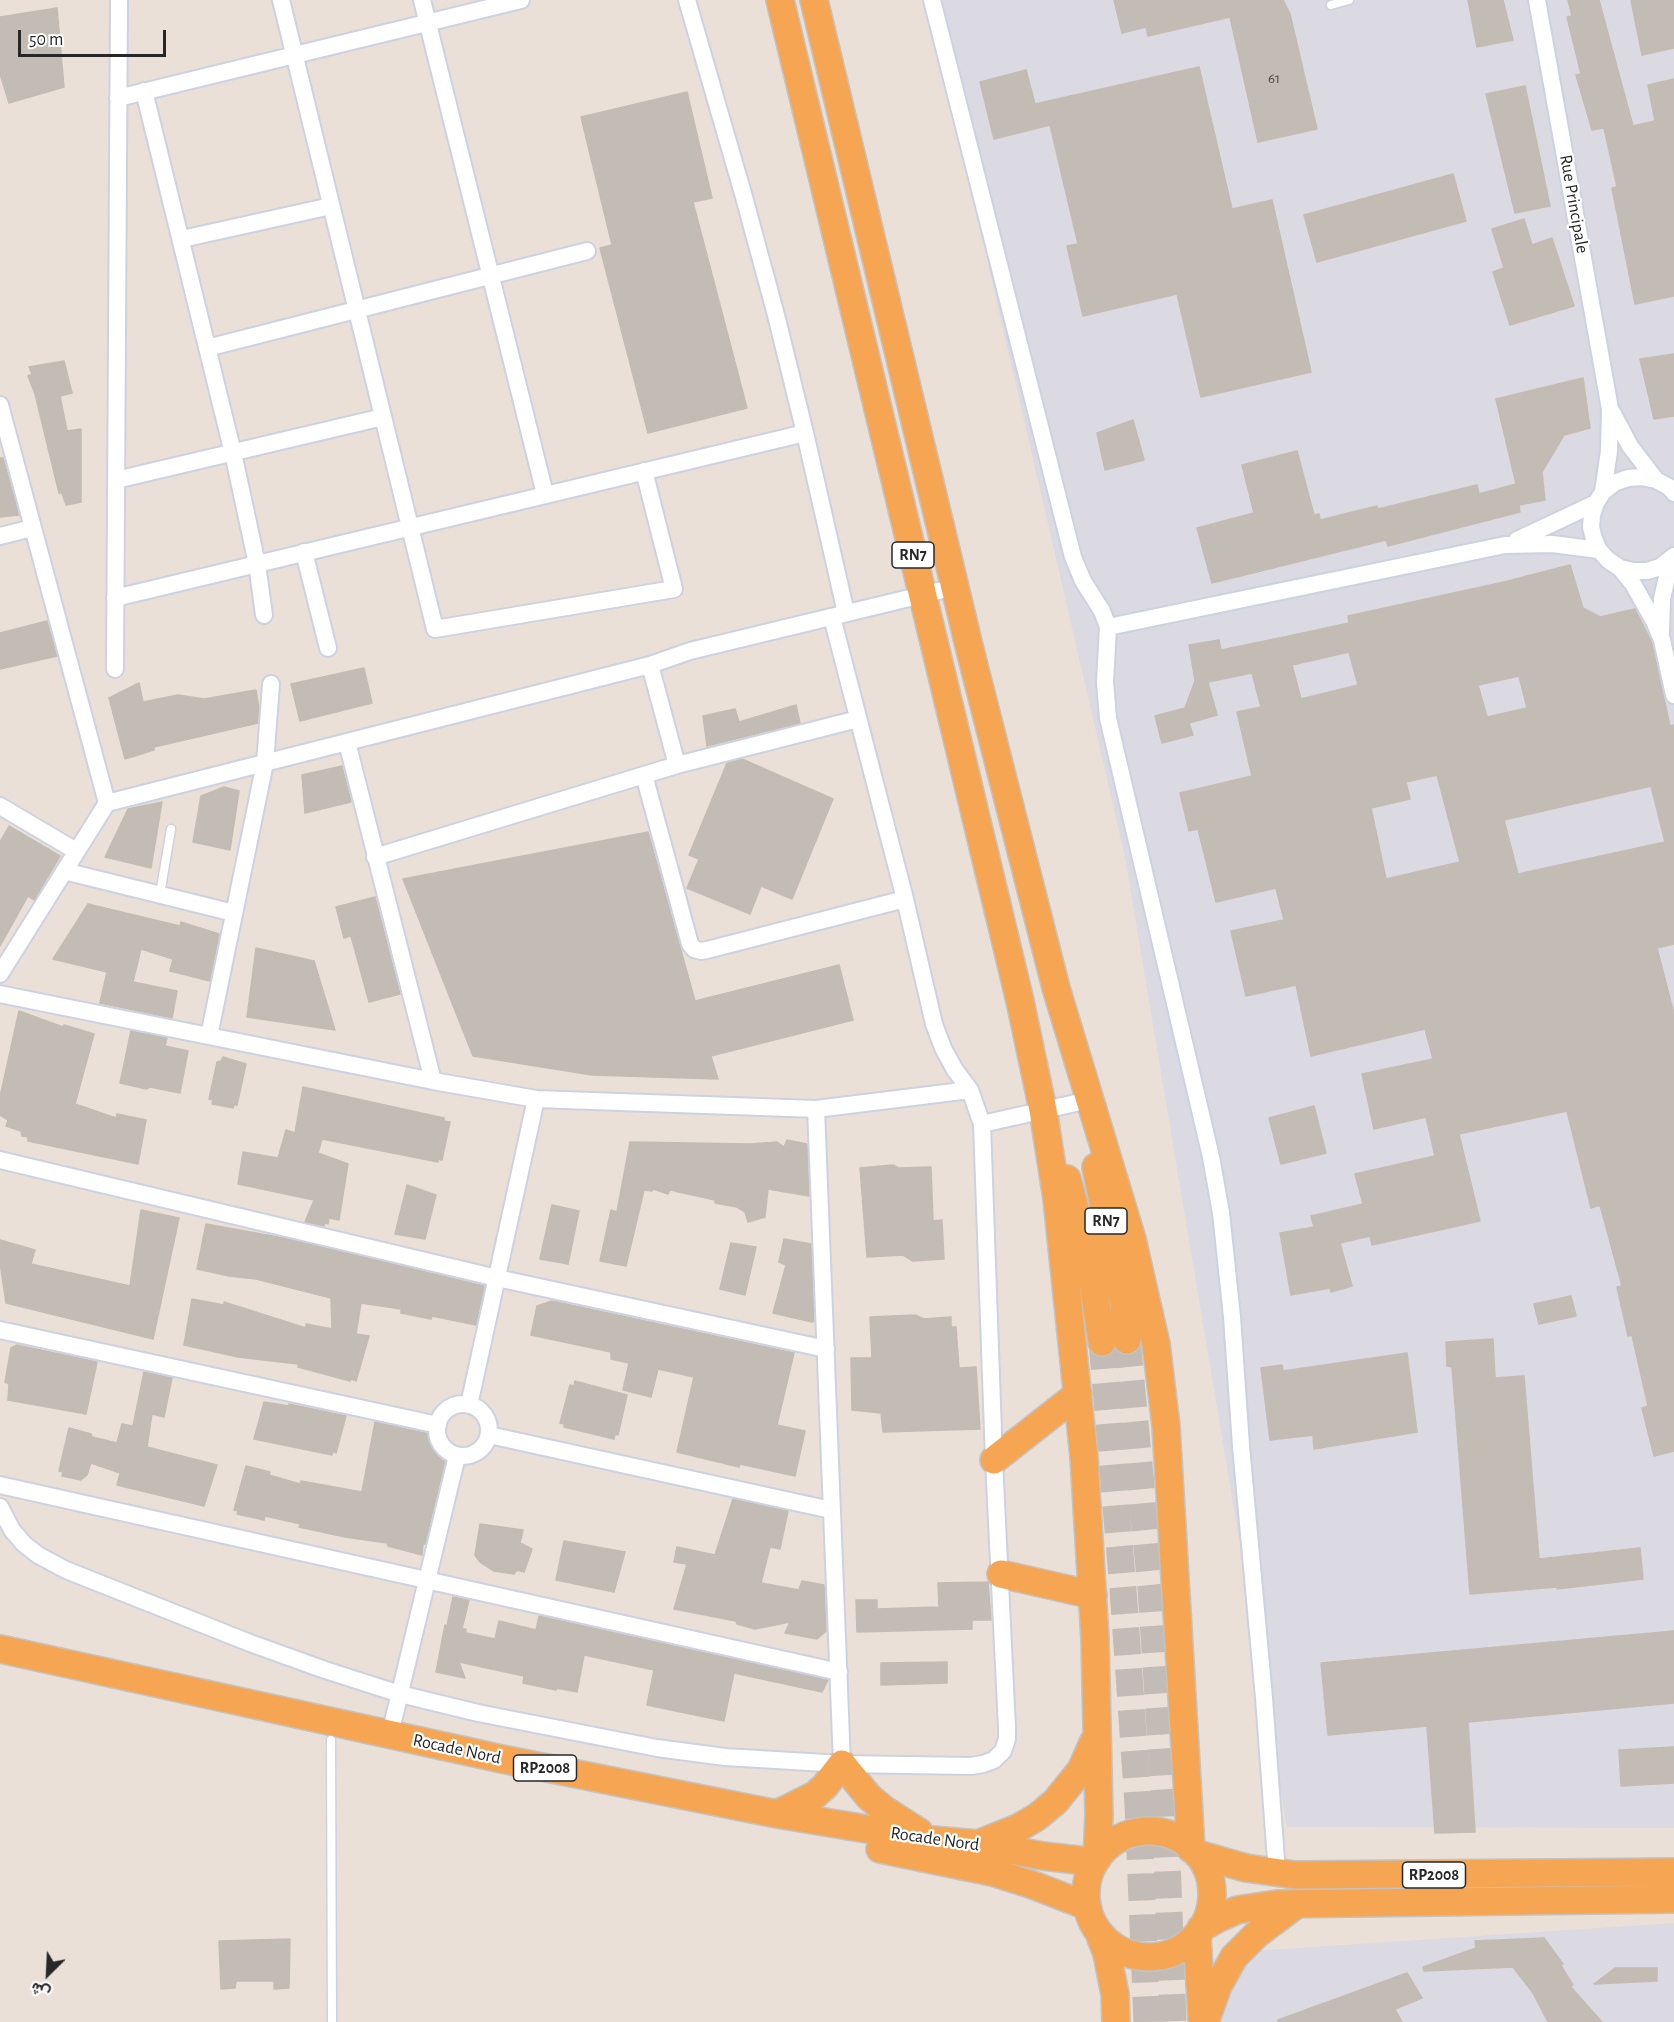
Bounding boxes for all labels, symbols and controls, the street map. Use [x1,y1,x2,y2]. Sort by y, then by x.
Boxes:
scale bar [21,18,170,56]
text: 50 m [29,31,63,49]
house number: 61 [1268,69,1280,87]
street label: Rue Principale [1555,153,1593,255]
road number: RN7 [892,542,934,568]
road number: RN7 [1085,1208,1127,1234]
street label: Rocade Nord [411,1729,503,1769]
road number: RP2008 [514,1755,576,1781]
street label: Rocade Nord [889,1822,981,1856]
road number: RP2008 [1402,1862,1466,1888]
north arrow [18,1944,78,2004]
text: ش [29,1979,53,2002]

